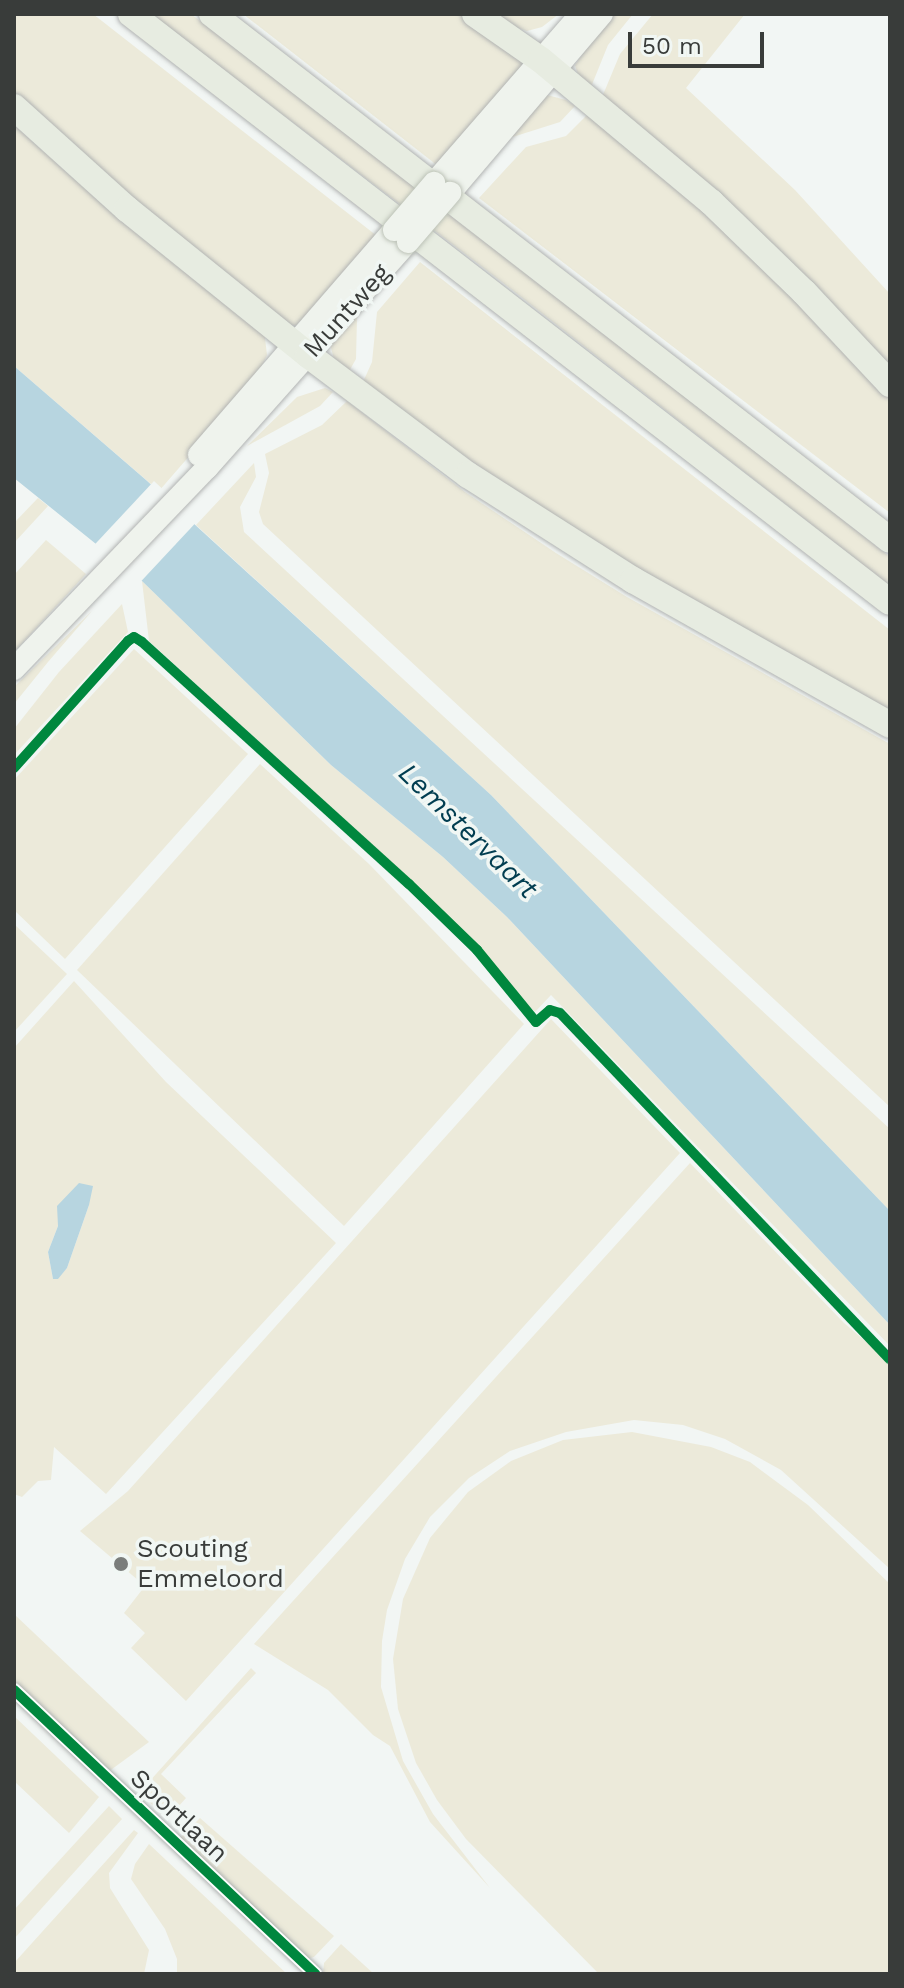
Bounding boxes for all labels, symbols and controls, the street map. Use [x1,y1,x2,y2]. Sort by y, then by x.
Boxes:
scale bar [632,16,768,66]
text: 50 m [642,32,702,60]
street label: Muntweg [297,258,397,364]
water label: Lemstervaart [391,756,545,906]
place label: Scouting Emmeloord [137,1533,284,1594]
marker: Scouting Emmeloord [112,1555,130,1573]
street label: Sportlaan [124,1763,234,1869]

